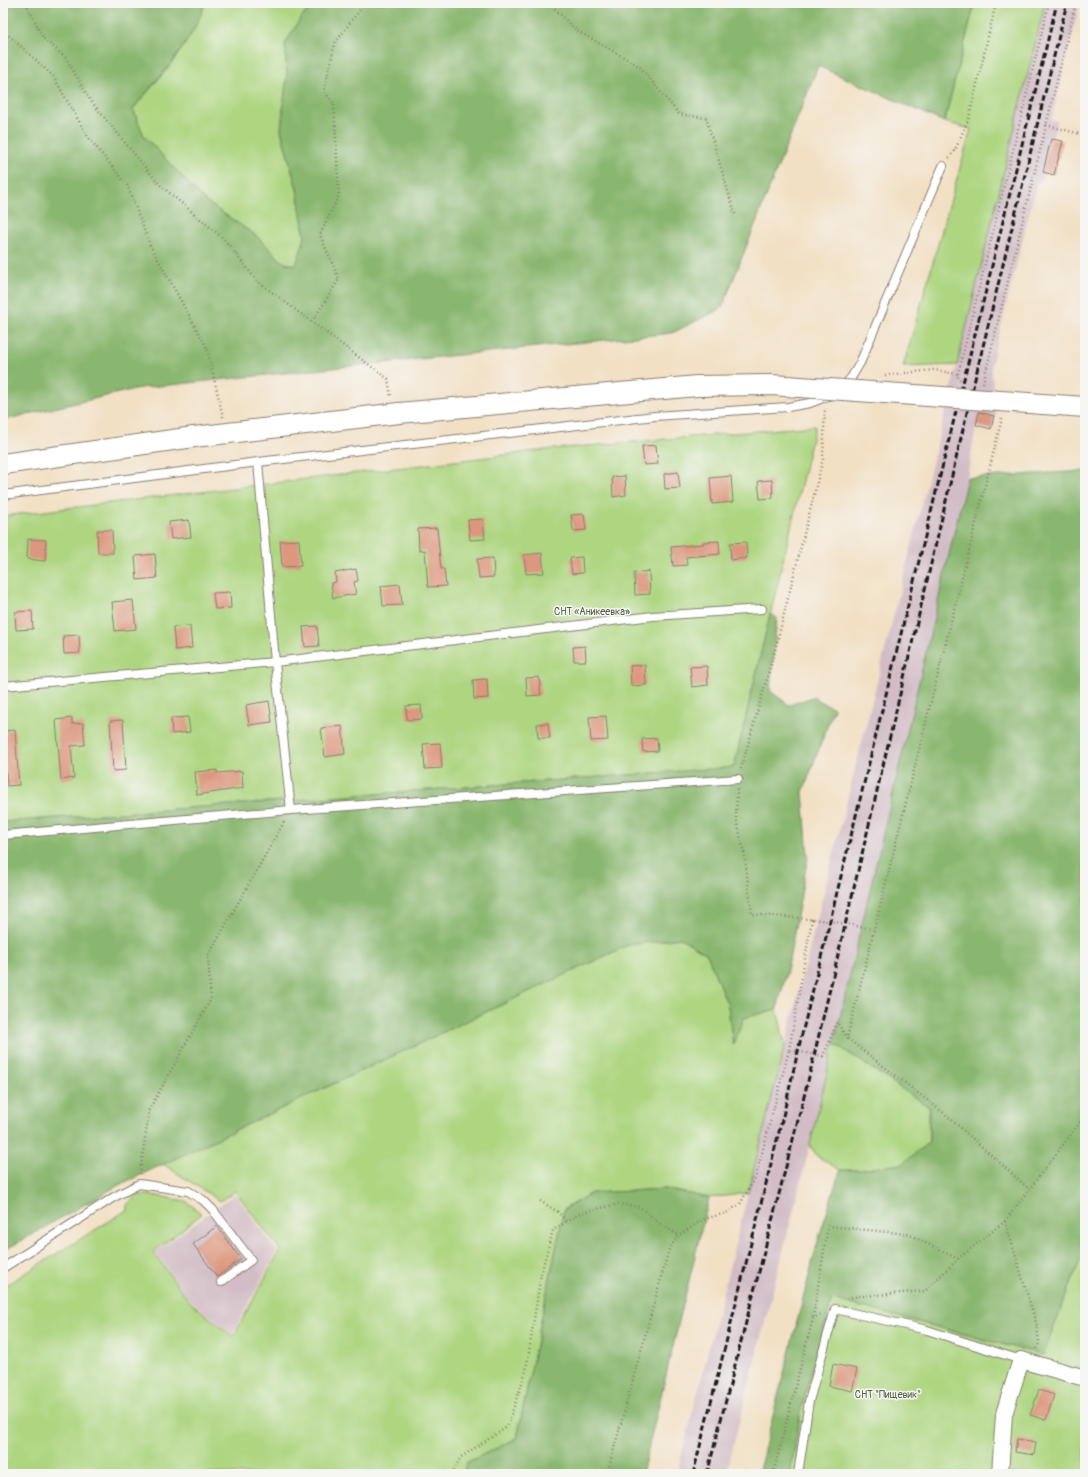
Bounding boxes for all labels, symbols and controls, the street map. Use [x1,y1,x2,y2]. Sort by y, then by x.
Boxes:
park label: СНТ «Аникеевка» [554,606,630,618]
park label: СНТ "Пищевик" [855,1389,921,1401]

